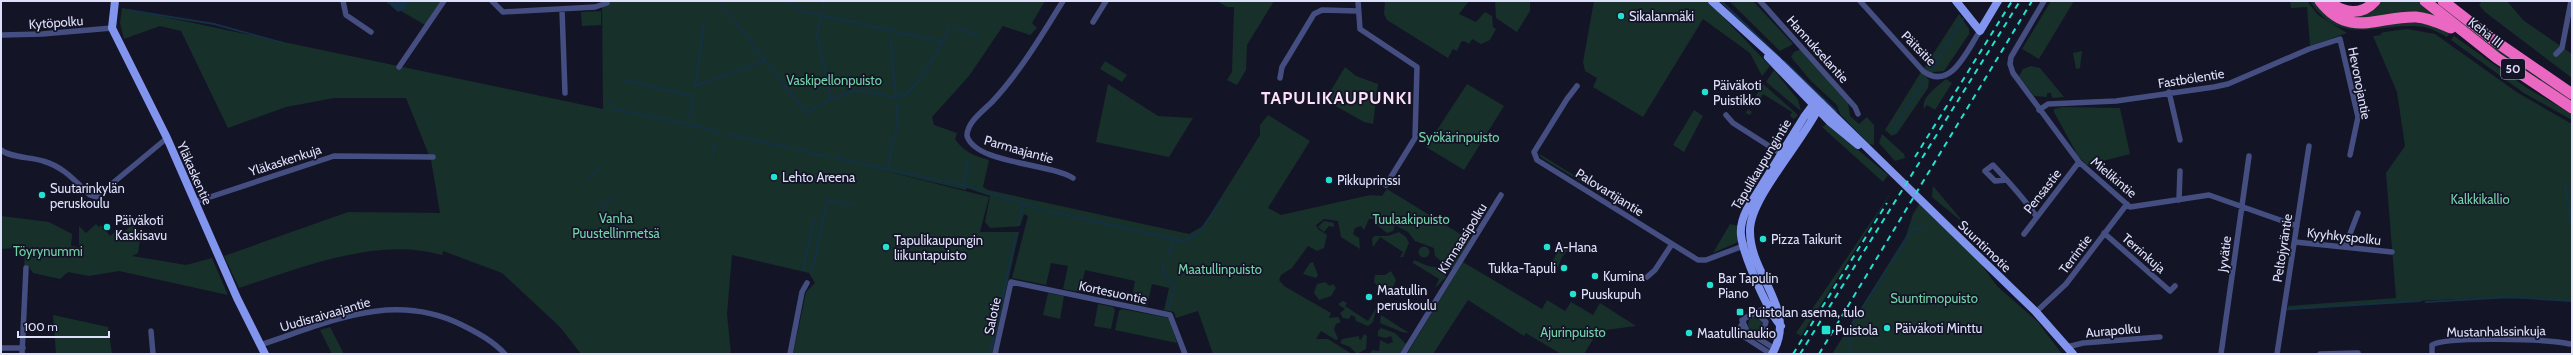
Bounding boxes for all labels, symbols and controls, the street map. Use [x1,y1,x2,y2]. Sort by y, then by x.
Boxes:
place label: Sikalanmäki [1629,8,1694,24]
marker: Sikalanmäki [1616,11,1626,21]
street label: Kytöpolku [28,12,84,32]
street label: Hannukselantie [1784,12,1853,86]
street label: Kehä III [2465,13,2507,51]
street label: Päitsitie [1898,27,1940,69]
street label: Hevonojantie [2344,45,2375,121]
road number: 50 [2501,59,2525,79]
street label: Fastbölentie [2157,65,2226,91]
park label: Vaskipellonpuisto [786,72,882,88]
place label: Päiväkoti Puistikko [1713,77,1762,108]
marker: Päiväkoti Puistikko [1700,87,1710,97]
district label: TAPULIKAUPUNKI [1261,88,1413,108]
street label: Tapulikaupungintie [1728,116,1795,212]
park label: Syökärinpuisto [1419,129,1499,145]
street label: Parmaajantie [982,131,1056,168]
street label: Yläkaskentie [174,138,216,207]
street label: Yläkaskenkuja [246,141,324,180]
street label: Mielikintie [2088,153,2141,201]
street label: Palovartijantie [1572,165,1647,220]
street label: Pensastie [2020,165,2065,216]
place label: Lehto Areena [782,169,856,185]
marker: Lehto Areena [769,172,779,182]
place label: Pikkuprinssi [1337,172,1400,188]
marker: Pikkuprinssi [1324,175,1334,185]
place label: Suutarinkylän peruskoulu [50,180,125,211]
marker: Suutarinkylän peruskoulu [37,190,47,200]
park label: Kalkkikallio [2450,191,2510,207]
street label: Kimnaasipolku [1434,200,1490,276]
park label: Vanha Puustellinmetsä [572,210,661,241]
park label: Tuulaakipuisto [1372,211,1450,227]
place label: Päiväkoti Kaskisavu [115,212,167,243]
street label: Peltojyräntie [2269,212,2296,283]
street label: Suuntimotie [1955,217,2015,276]
marker: Päiväkoti Kaskisavu [102,222,112,232]
street label: Kyyhkyspolku [2306,224,2382,248]
street label: Terrinkuja [2118,230,2170,277]
place label: Pizza Taikurit [1771,231,1842,247]
street label: Terrintie [2055,231,2095,277]
place label: Tapulikaupungin liikuntapuisto [894,232,983,263]
marker: Pizza Taikurit [1758,234,1768,244]
street label: Jyvätie [2214,235,2234,274]
place label: A-Hana [1555,239,1598,255]
marker: Tapulikaupungin liikuntapuisto [881,242,891,252]
marker: A-Hana [1542,242,1552,252]
park label: Töyrynummi [13,243,83,259]
place label: Tukka-Tapuli [1488,260,1556,276]
park label: Maatullinpuisto [1178,261,1262,277]
marker: Tukka-Tapuli [1559,263,1569,273]
place label: Kumina [1603,268,1645,284]
place label: Bar Tapulin Piano [1718,270,1779,301]
marker: Kumina [1590,271,1600,281]
street label: Kortesuontie [1077,277,1149,307]
marker: Bar Tapulin Piano [1705,280,1715,290]
place label: Maatullin peruskoulu [1377,282,1437,313]
place label: Puuskupuh [1581,286,1641,302]
marker: Puuskupuh [1568,289,1578,299]
park label: Suuntimopuisto [1890,290,1978,306]
marker: Maatullin peruskoulu [1364,292,1374,302]
street label: Uudisraivaajantie [278,293,373,335]
street label: Salotie [980,296,1004,336]
place label: Puistolan asema, tulo [1748,304,1864,320]
marker: Puistolan asema, tulo [1735,307,1745,317]
scale bar [18,313,109,339]
text: 100 m [24,319,58,334]
place label: Päiväkoti Minttu [1895,320,1983,336]
street label: Aurapolku [2085,320,2141,340]
place label: Puistola [1835,322,1879,338]
street label: Mustanhalssinkuja [2446,322,2547,341]
marker: Päiväkoti Minttu [1882,323,1892,333]
park label: Ajurinpuisto [1540,324,1606,341]
marker: Puistola [1820,324,1832,336]
place label: Maatullinaukio [1697,325,1776,341]
marker: Maatullinaukio [1684,328,1694,338]

